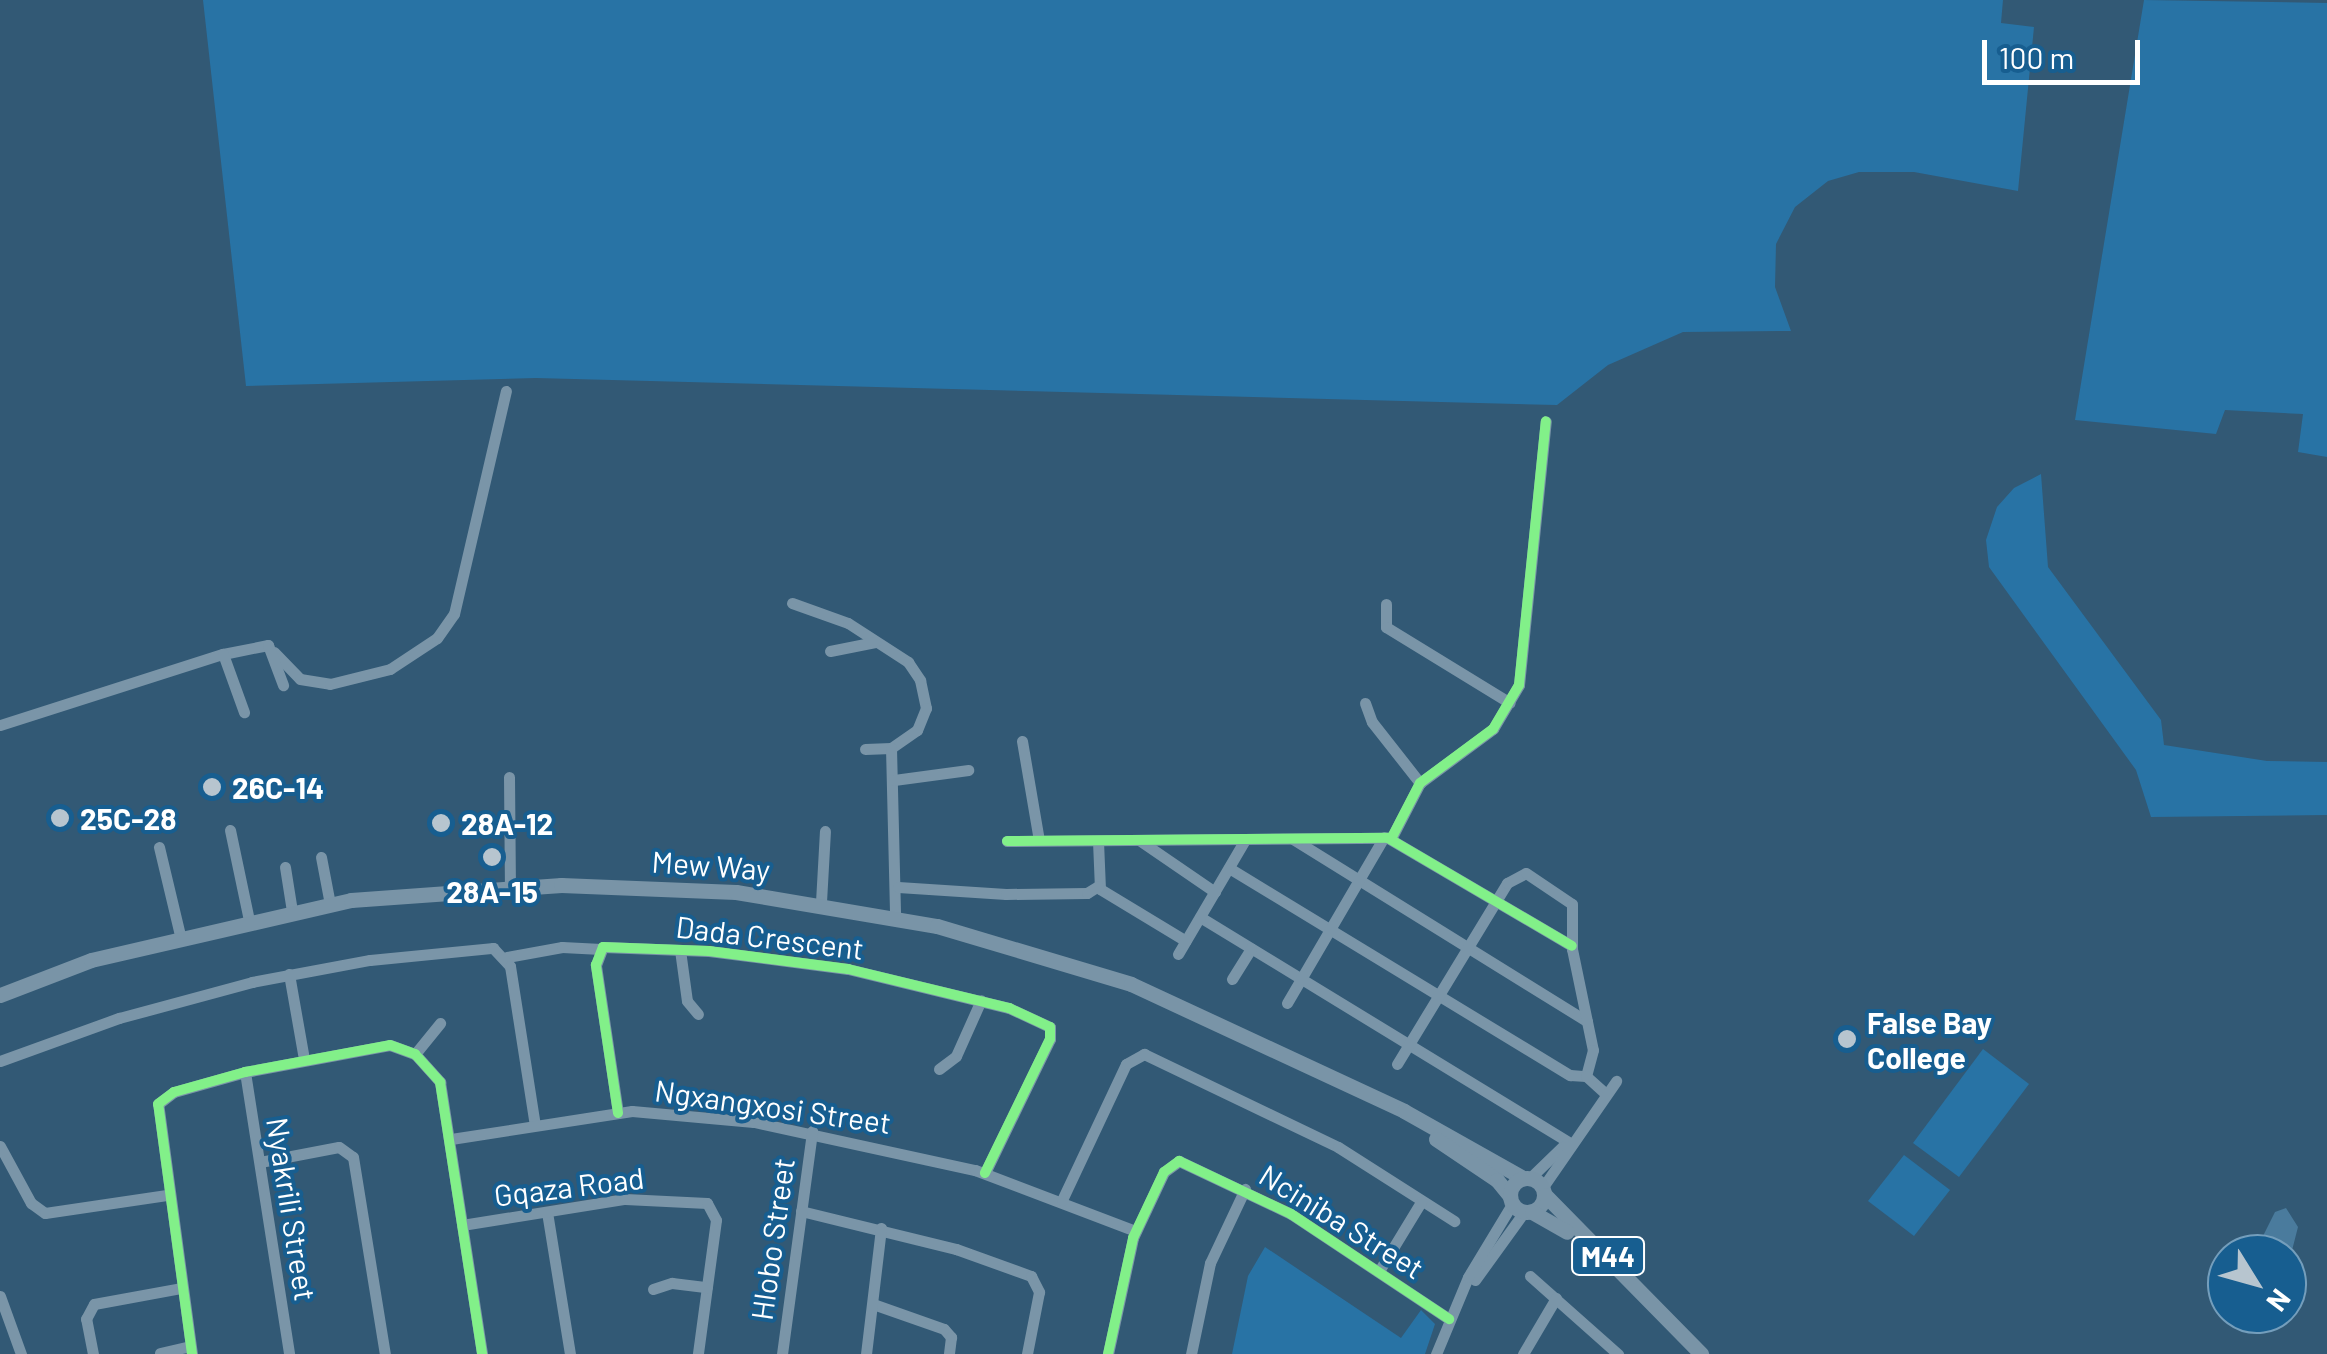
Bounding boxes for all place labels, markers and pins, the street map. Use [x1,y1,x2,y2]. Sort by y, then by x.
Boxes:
place label: 26C-14 [232,769,324,805]
marker: 26C-14 [201,776,223,798]
place label: 25C-28 [80,800,176,836]
place label: 28A-12 [461,805,553,841]
marker: 25C-28 [49,807,71,829]
marker: 28A-12 [430,812,452,834]
marker: 28A-15 [481,846,503,868]
place label: 28A-15 [446,873,538,909]
place label: False Bay College [1867,1004,1992,1074]
marker: False Bay College [1836,1028,1858,1050]

